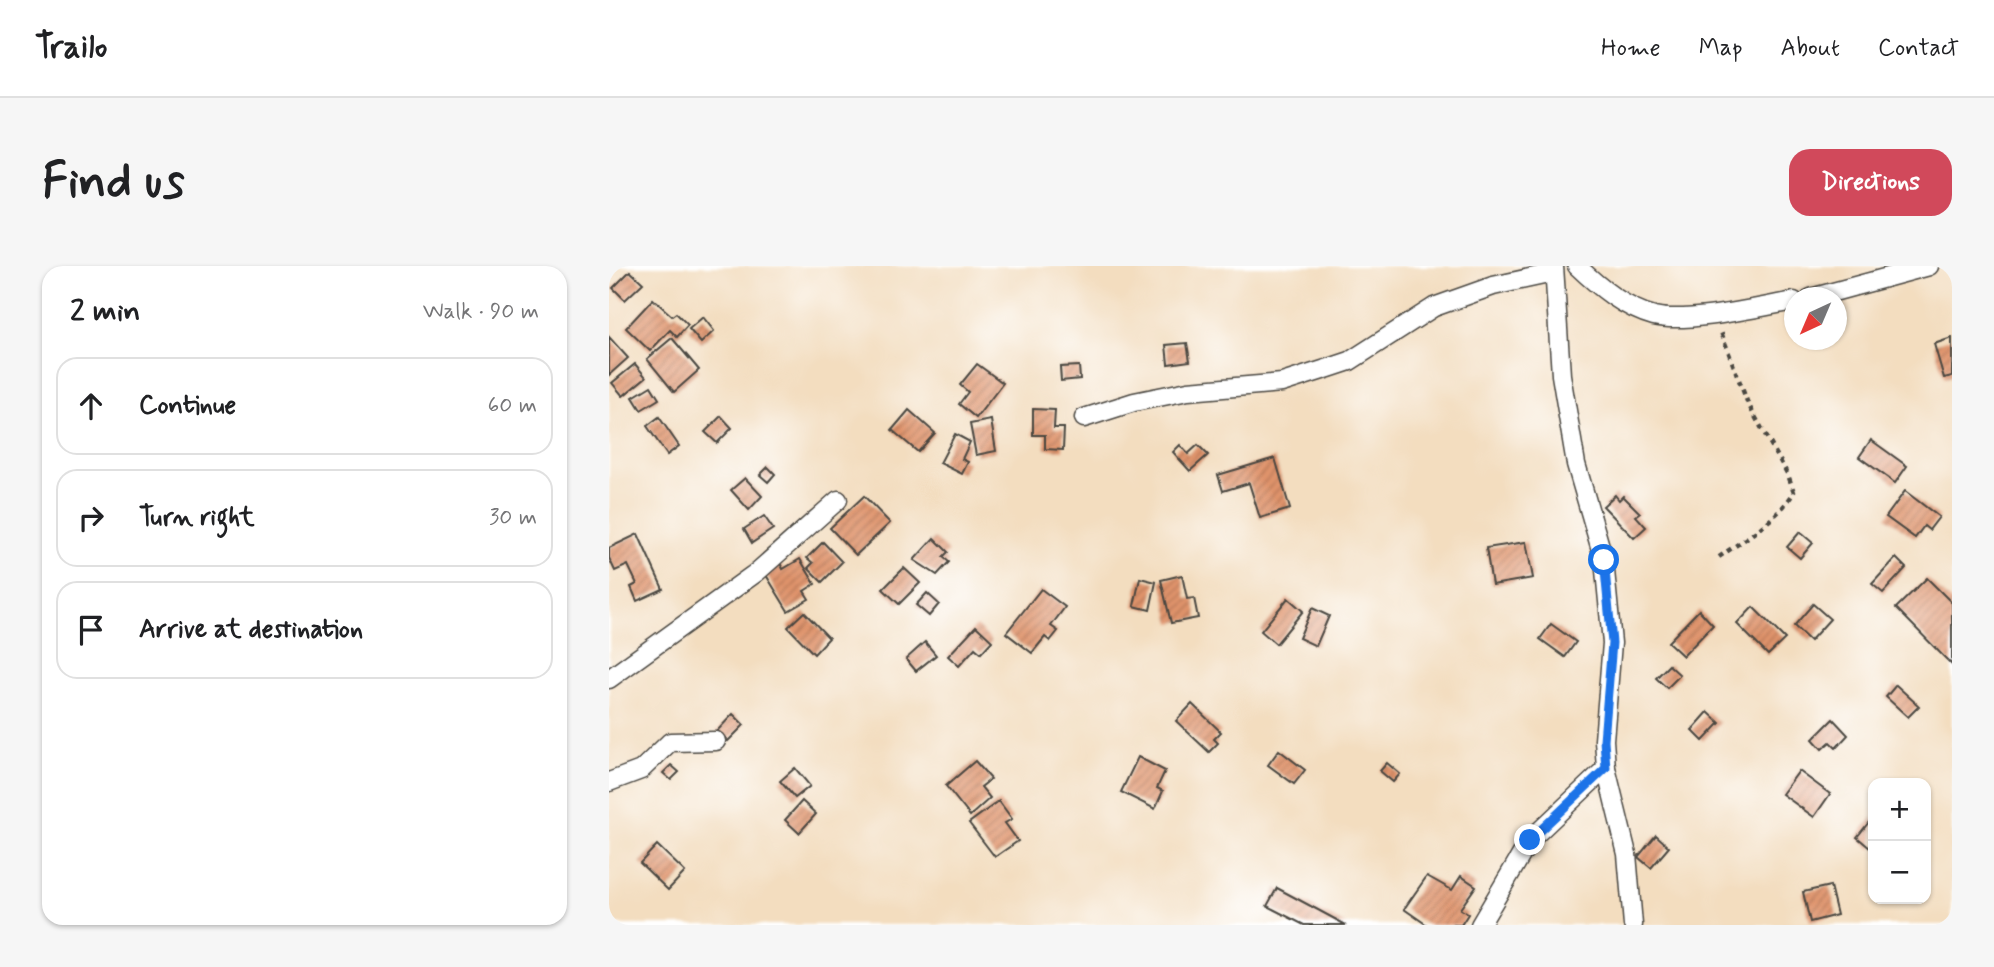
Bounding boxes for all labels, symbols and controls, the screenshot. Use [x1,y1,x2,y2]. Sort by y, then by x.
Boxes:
text: Trailo [35,26,107,70]
text: Home [1601,33,1661,64]
text: Map [1699,33,1743,64]
text: About [1781,33,1840,64]
text: Contact [1878,33,1959,64]
button: Directions [1789,149,1952,216]
text: Find us [42,150,185,215]
north arrow [1784,287,1847,350]
text: 2 min [70,292,140,331]
text: Walk · 90 m [423,297,539,327]
icon: ahead [72,387,110,425]
text: Continue [139,389,236,423]
text: 60 m [488,391,537,421]
icon: right [72,499,110,537]
text: Turn right [139,501,255,535]
text: 30 m [489,503,537,533]
route start [1588,544,1619,575]
icon: arrive [72,611,110,649]
text: Arrive at destination [139,613,363,647]
map controls [1868,778,1931,904]
button: + [1868,778,1931,841]
route end [1514,824,1545,855]
button: − [1868,841,1931,904]

